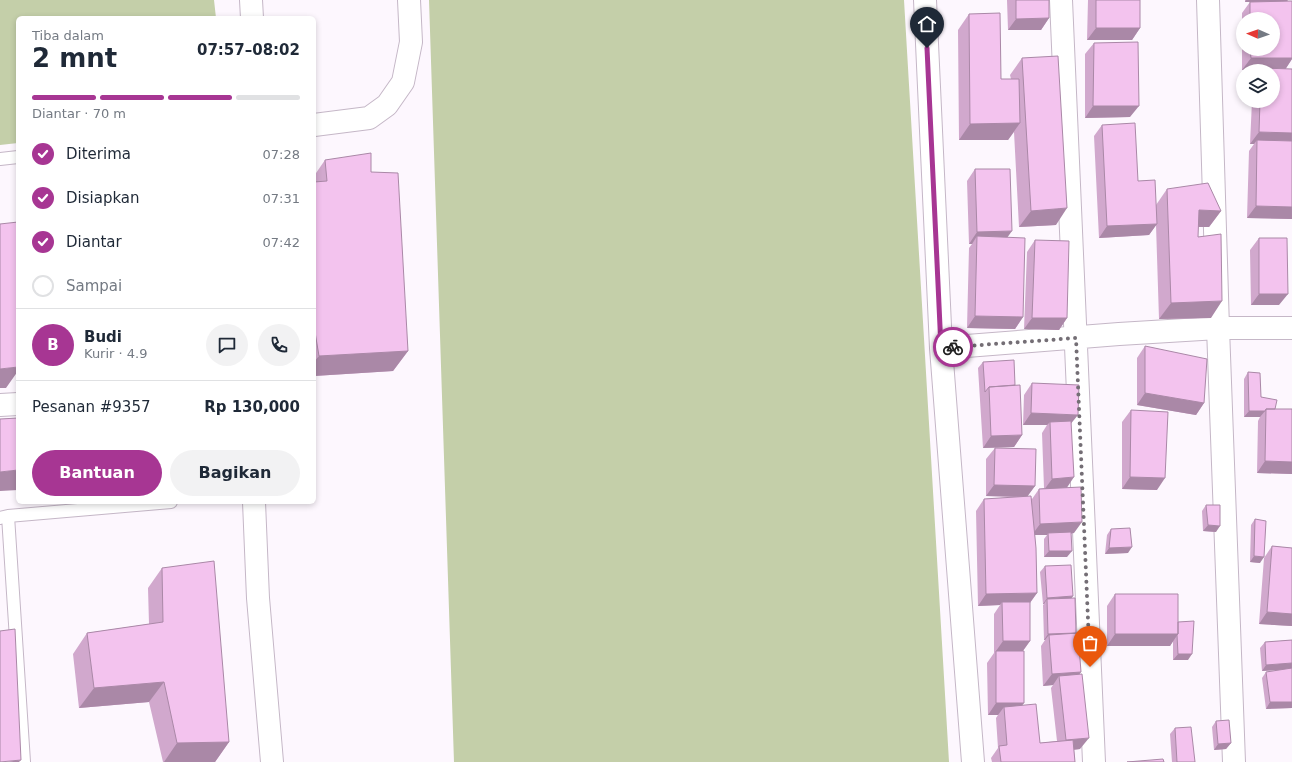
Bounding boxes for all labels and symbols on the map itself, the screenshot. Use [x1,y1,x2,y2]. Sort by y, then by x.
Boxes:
pin [910,7.0,944,48]
north arrow [1236,12,1280,56]
courier [933,327,973,367]
pin [1073,626,1107,667]

